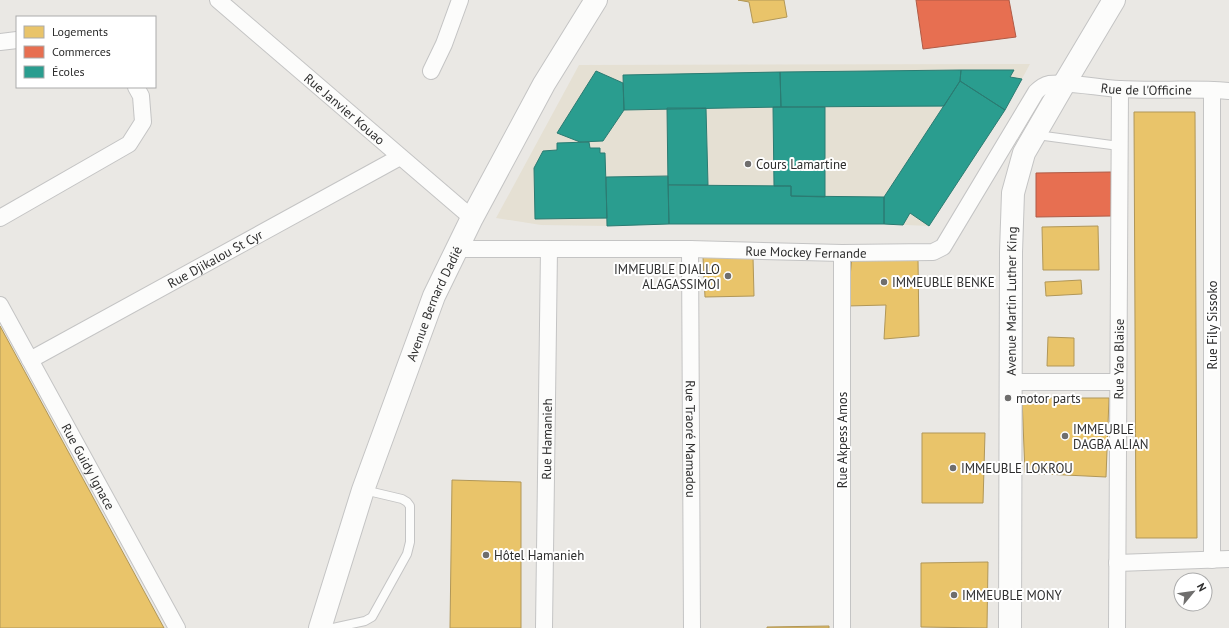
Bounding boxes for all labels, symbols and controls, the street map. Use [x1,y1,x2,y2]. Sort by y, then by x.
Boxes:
legend [16,16,156,88]
text: Logements [52,24,108,39]
text: Commerces [52,44,111,59]
text: Écoles [52,64,85,79]
street label: Rue Janvier Kouao [301,69,389,148]
street label: Rue de l'Officine [1100,79,1192,98]
place label: Cours Lamartine [756,156,847,173]
marker: Cours Lamartine [743,159,753,169]
street label: Rue Djikalou St Cyr [164,225,266,292]
street label: Avenue Martin Luther King [1002,226,1020,376]
street label: Rue Mockey Fernande [745,242,867,262]
street label: Avenue Bernard Dadié [402,243,466,364]
place label: IMMEUBLE DIALLO ALAGASSIMOI [614,261,720,293]
marker: IMMEUBLE DIALLO ALAGASSIMOI [723,271,733,281]
place label: IMMEUBLE BENKE [892,274,995,291]
marker: IMMEUBLE BENKE [879,277,889,287]
street label: Rue Fily Sissoko [1204,280,1221,370]
street label: Rue Yao Blaise [1110,318,1127,400]
street label: Rue Traoré Mamadou [682,380,700,498]
place label: motor parts [1016,390,1081,407]
street label: Rue Akpess Amos [834,392,851,488]
marker: motor parts [1003,393,1013,403]
street label: Rue Hamanieh [537,398,556,480]
street label: Rue Guidy Ignace [58,420,119,512]
place label: IMMEUBLE DAGBA ALIAN [1073,421,1149,453]
marker: IMMEUBLE DAGBA ALIAN [1060,431,1070,441]
place label: IMMEUBLE LOKROU [961,460,1073,477]
marker: IMMEUBLE LOKROU [948,463,958,473]
place label: Hôtel Hamanieh [494,547,584,564]
marker: Hôtel Hamanieh [481,550,491,560]
north arrow [1173,572,1213,612]
text: N [1194,581,1210,594]
place label: IMMEUBLE MONY [962,587,1062,604]
marker: IMMEUBLE MONY [949,590,959,600]

